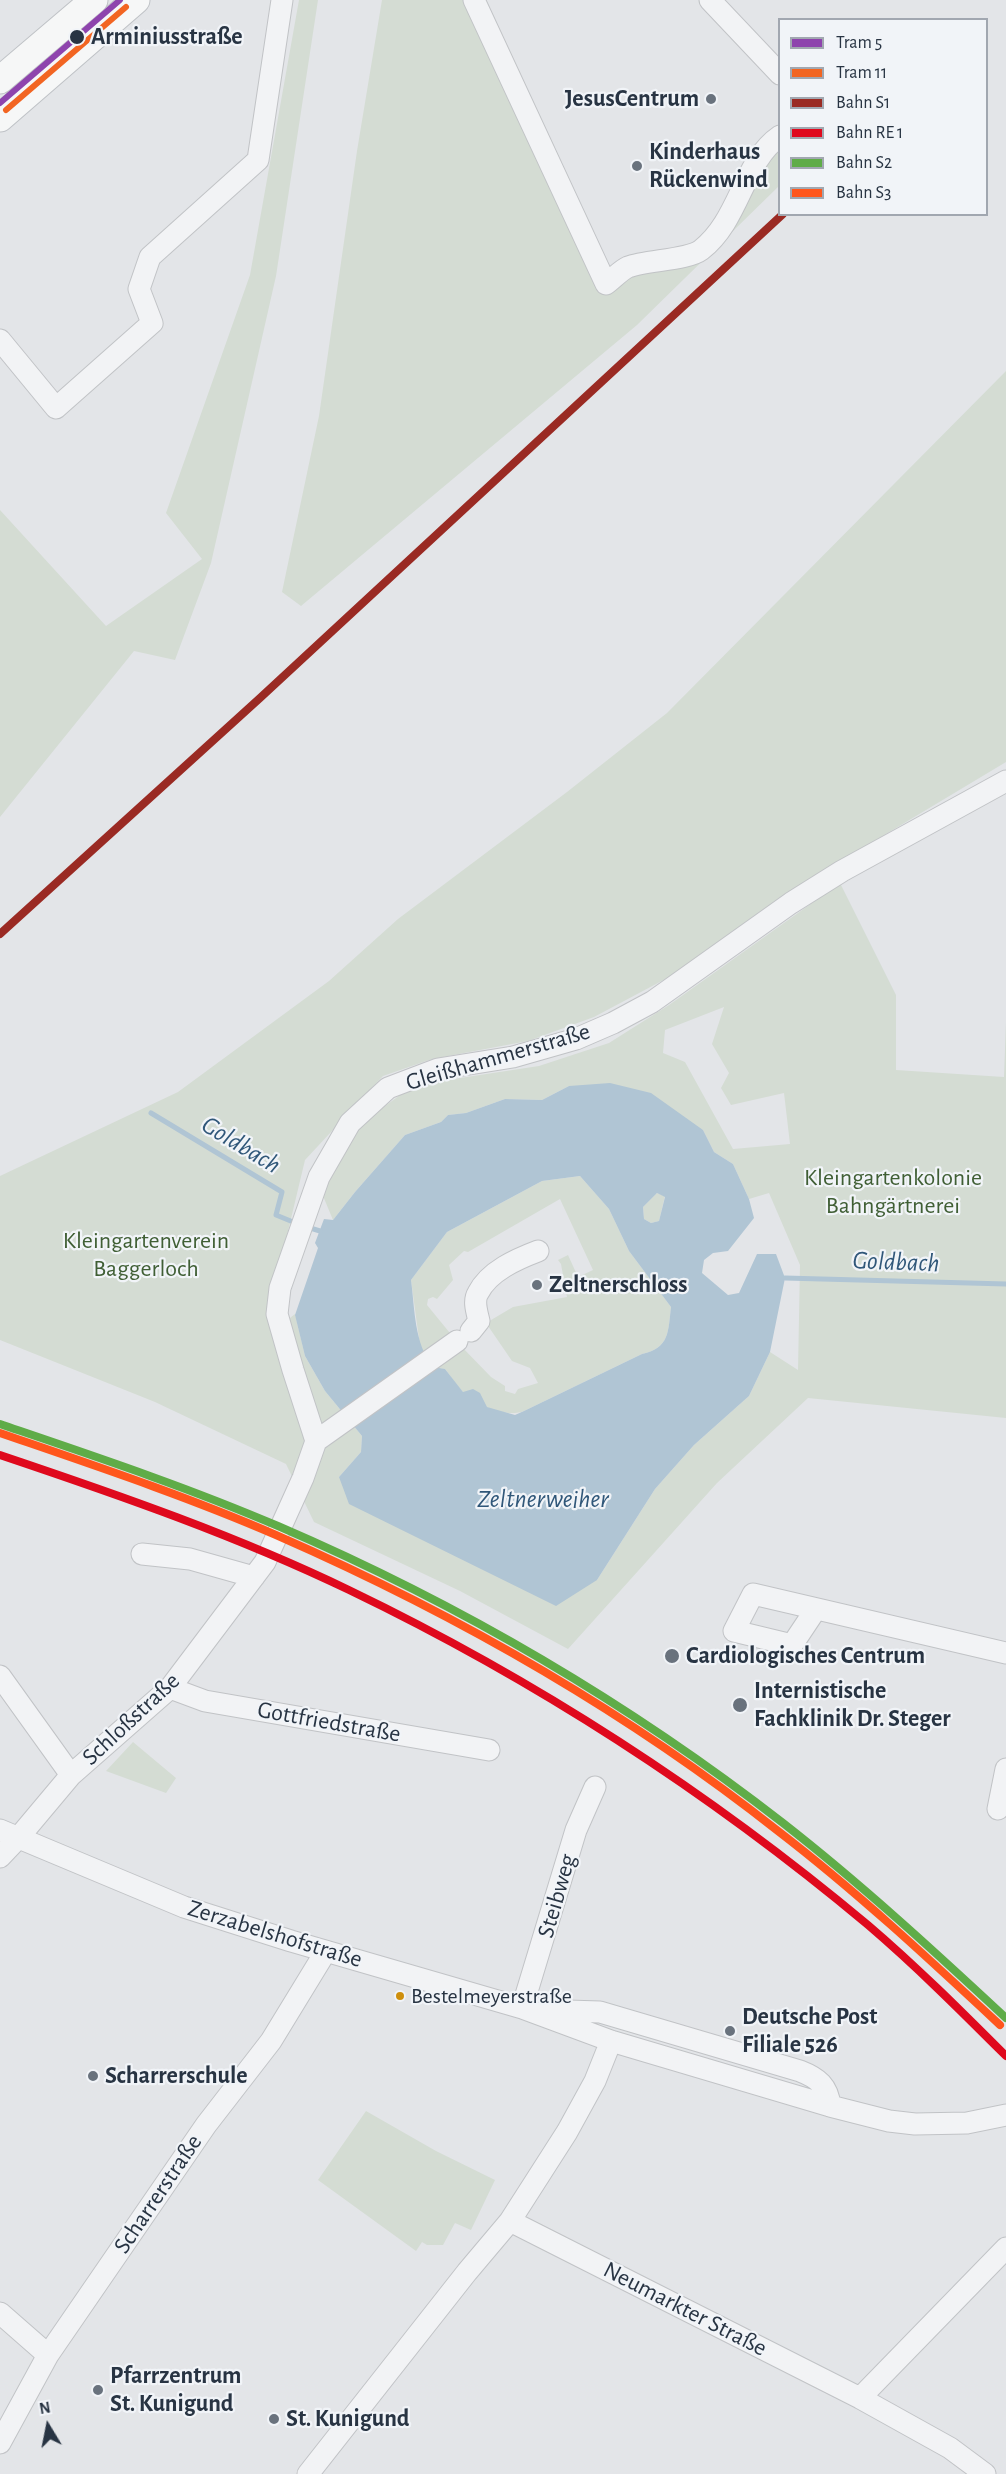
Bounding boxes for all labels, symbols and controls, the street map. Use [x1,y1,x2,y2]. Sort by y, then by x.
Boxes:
legend [778,18,988,216]
place label: Arminiusstraße [91,23,243,51]
marker: Arminiusstraße [68,28,86,46]
text: Tram 5 [836,34,882,52]
text: Tram 11 [836,64,887,82]
place label: JesusCentrum [565,85,699,113]
marker: JesusCentrum [704,92,718,106]
text: Bahn S1 [836,94,890,112]
text: Bahn RE 1 [836,124,903,142]
place label: Kinderhaus Rückenwind [649,138,768,194]
text: Bahn S2 [836,154,892,172]
marker: Kinderhaus Rückenwind [630,159,644,173]
text: Bahn S3 [836,184,891,202]
street label: Gleißhammerstraße [403,1017,593,1097]
water label: Goldbach [196,1109,286,1181]
park label: Kleingartenkolonie Bahngärtnerei [804,1164,982,1220]
park label: Kleingartenverein Baggerloch [63,1227,229,1283]
water label: Goldbach [852,1245,940,1279]
place label: Zeltnerschloss [549,1271,688,1299]
marker: Zeltnerschloss [530,1278,544,1292]
water label: Zeltnerweiher [477,1483,609,1515]
place label: Cardiologisches Centrum [686,1642,925,1670]
marker: Cardiologisches Centrum [663,1647,681,1665]
street label: Schloßstraße [76,1667,186,1771]
place label: Internistische Fachklinik Dr. Steger [754,1677,951,1733]
street label: Gottfriedstraße [255,1695,403,1749]
marker: Internistische Fachklinik Dr. Steger [731,1696,749,1714]
street label: Steibweg [531,1851,583,1941]
street label: Zerzabelshofstraße [184,1894,366,1974]
place label: Bestelmeyerstraße [411,1983,572,2009]
marker: Bestelmeyerstraße [394,1990,406,2002]
place label: Deutsche Post Filiale 526 [742,2003,877,2059]
marker: Deutsche Post Filiale 526 [723,2024,737,2038]
place label: Scharrerschule [105,2062,248,2090]
marker: Scharrerschule [86,2069,100,2083]
street label: Scharrerstraße [108,2129,208,2259]
street label: Neumarkter Straße [598,2255,772,2363]
place label: Pfarrzentrum St. Kunigund [110,2362,241,2418]
marker: Pfarrzentrum St. Kunigund [91,2383,105,2397]
north arrow [18,2396,78,2456]
text: N [38,2399,52,2417]
place label: St. Kunigund [286,2405,409,2433]
marker: St. Kunigund [267,2412,281,2426]

